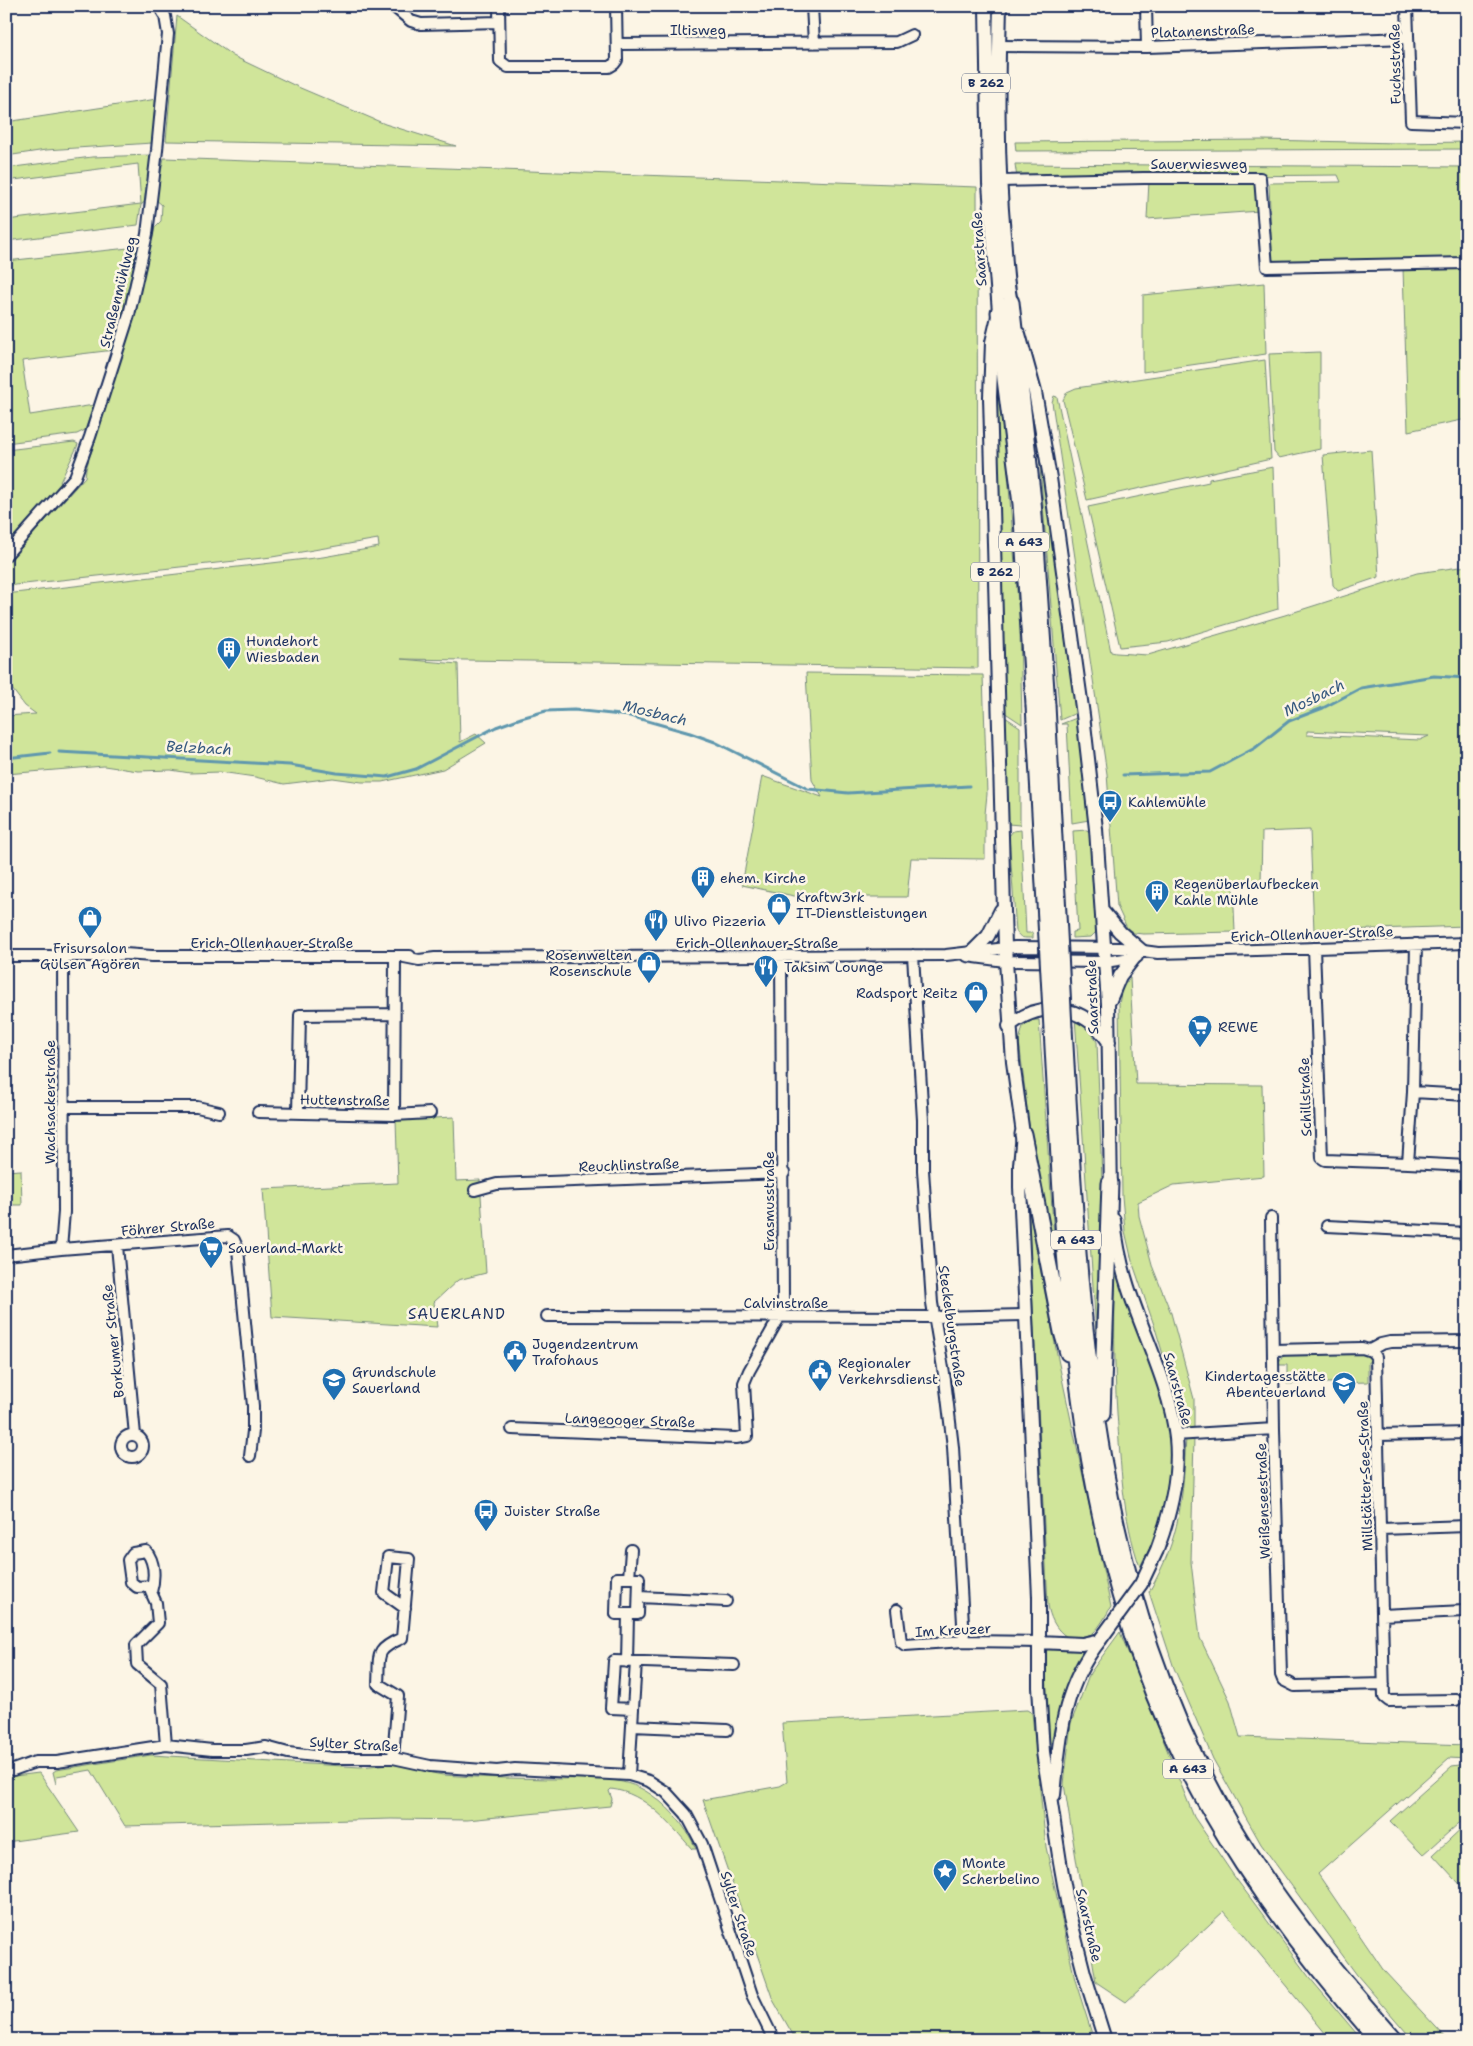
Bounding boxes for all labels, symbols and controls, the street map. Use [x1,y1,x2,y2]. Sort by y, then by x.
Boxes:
street label: Platanenstraße [1151,20,1255,42]
street label: Iltisweg [670,21,726,39]
street label: Fuchsstraße [1385,23,1405,105]
road number: B 262 [962,74,1010,92]
street label: Sauerwiesweg [1151,155,1247,173]
street label: Saarstraße [967,211,991,287]
street label: Straßenmühlweg [95,234,141,350]
road number: A 643 [999,532,1049,552]
road number: B 262 [971,562,1019,582]
place label: Hundehort Wiesbaden [246,632,320,666]
building icon: Hundehort Wiesbaden [216,636,242,670]
water label: Mosbach [1280,675,1348,721]
water label: Mosbach [621,695,689,731]
water label: Belzbach [166,736,232,760]
bus stop icon: Kahlemühle [1097,789,1123,823]
place label: Kahlemühle [1128,793,1207,811]
building icon: ehem. Kirche [690,865,716,899]
place label: ehem. Kirche [720,869,806,887]
place label: Regenüberlaufbecken Kahle Mühle [1174,875,1319,909]
building icon: Regenüberlaufbecken Kahle Mühle [1144,879,1170,913]
place label: Kraftw3rk IT-Dienstleistungen [796,888,928,922]
shop icon: Kraftw3rk IT-Dienstleistungen [766,892,792,926]
shop icon: Frisursalon Gülsen Agören [77,905,103,939]
restaurant icon: Ulivo Pizzeria [643,908,669,942]
place label: Ulivo Pizzeria [674,912,766,930]
street label: Erich-Ollenhauer-Straße [1230,922,1394,946]
street label: Erich-Ollenhauer-Straße [191,934,354,952]
street label: Erich-Ollenhauer-Straße [676,934,839,952]
place label: Frisursalon Gülsen Agören [40,939,140,973]
place label: Rosenwelten Rosenschule [546,946,632,980]
shop icon: Rosenwelten Rosenschule [636,950,662,984]
restaurant icon: Taksim Lounge [753,954,779,988]
place label: Taksim Lounge [784,958,883,976]
street label: Saarstraße [1082,959,1102,1035]
shop icon: Radsport Reitz [963,980,989,1014]
place label: Radsport Reitz [856,984,958,1002]
supermarket icon: REWE [1187,1014,1213,1048]
place label: REWE [1218,1018,1259,1036]
street label: Wachsackerstraße [41,1040,59,1164]
street label: Schillstraße [1295,1057,1315,1137]
street label: Huttenstraße [300,1090,390,1110]
street label: Erasmusstraße [760,1151,778,1251]
street label: Reuchlinstraße [578,1154,680,1176]
street label: Föhrer Straße [120,1214,216,1240]
road number: A 643 [1051,1230,1101,1250]
supermarket icon: Sauerland-Markt [198,1235,224,1269]
place label: Sauerland-Markt [228,1239,343,1257]
street label: Steckelburgstraße [935,1264,969,1388]
street label: Borkumer Straße [98,1283,128,1399]
street label: Calvinstraße [744,1294,828,1312]
district label: SAUERLAND [408,1304,506,1324]
place label: Jugendzentrum Trafohaus [532,1335,638,1369]
public building icon: Jugendzentrum Trafohaus [502,1339,528,1373]
street label: Saarstraße [1160,1350,1196,1428]
place label: Regionaler Verkehrsdienst [838,1354,938,1388]
public building icon: Regionaler Verkehrsdienst [807,1358,833,1392]
place label: Grundschule Sauerland [352,1363,436,1397]
school or university icon: Grundschule Sauerland [321,1367,347,1401]
place label: Kindertagesstätte Abenteuerland [1205,1367,1326,1401]
school or university icon: Kindertagesstätte Abenteuerland [1331,1371,1357,1405]
street label: Millstätter-See-Straße [1353,1400,1377,1552]
street label: Langeooger Straße [564,1409,696,1431]
street label: Weißenseestraße [1252,1442,1274,1559]
bus stop icon: Juister Straße [473,1498,499,1532]
place label: Juister Straße [504,1502,601,1520]
street label: Im Kreuzer [914,1619,992,1641]
street label: Sylter Straße [309,1733,399,1755]
road number: A 643 [1163,1760,1213,1778]
place label: Monte Scherbelino [962,1854,1040,1888]
place icon: Monte Scherbelino [932,1858,958,1892]
street label: Sylter Straße [717,1869,761,1959]
street label: Saarstraße [1072,1886,1106,1964]

